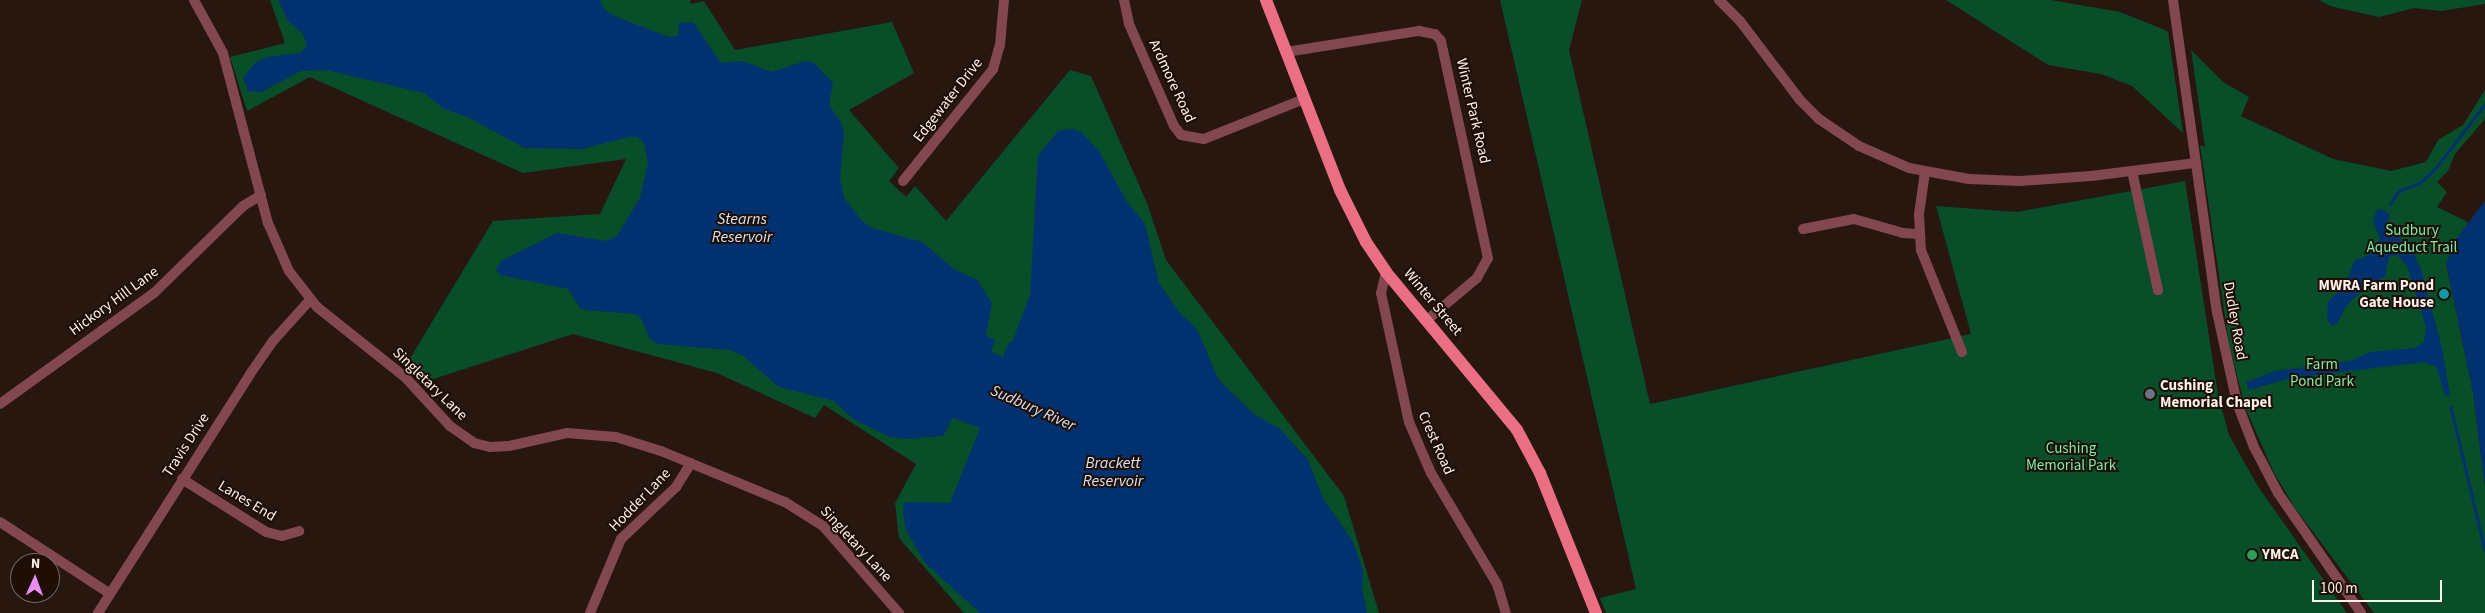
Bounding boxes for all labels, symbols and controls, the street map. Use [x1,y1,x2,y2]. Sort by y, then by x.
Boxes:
street label: Ardmore Road [1145,37,1199,125]
street label: Edgewater Drive [910,54,986,146]
street label: Winter Park Road [1452,57,1494,165]
water label: Stearns Reservoir [712,209,772,247]
park label: Sudbury Aqueduct Trail [2367,221,2457,256]
street label: Hickory Hill Lane [66,263,162,339]
street label: Winter Street [1400,265,1466,339]
place label: MWRA Farm Pond Gate House [2319,276,2434,311]
street label: Dudley Road [2219,280,2251,362]
marker: MWRA Farm Pond Gate House [2438,288,2450,300]
street label: Singletary Lane [389,344,471,424]
park label: Farm Pond Park [2290,355,2354,390]
place label: Cushing Memorial Chapel [2160,376,2272,411]
water label: Sudbury River [988,381,1078,435]
marker: Cushing Memorial Chapel [2144,388,2156,400]
street label: Crest Road [1414,409,1458,477]
street label: Travis Drive [159,410,213,480]
park label: Cushing Memorial Park [2026,439,2116,474]
water label: Brackett Reservoir [1083,453,1143,491]
street label: Hodder Lane [605,465,675,535]
street label: Lanes End [215,477,279,525]
street label: Singletary Lane [816,502,896,586]
place label: YMCA [2262,546,2299,564]
marker: YMCA [2246,549,2258,561]
north arrow [10,553,60,603]
text: N [30,554,40,574]
scale bar [2315,570,2445,602]
text: 100 m [2320,578,2358,599]

